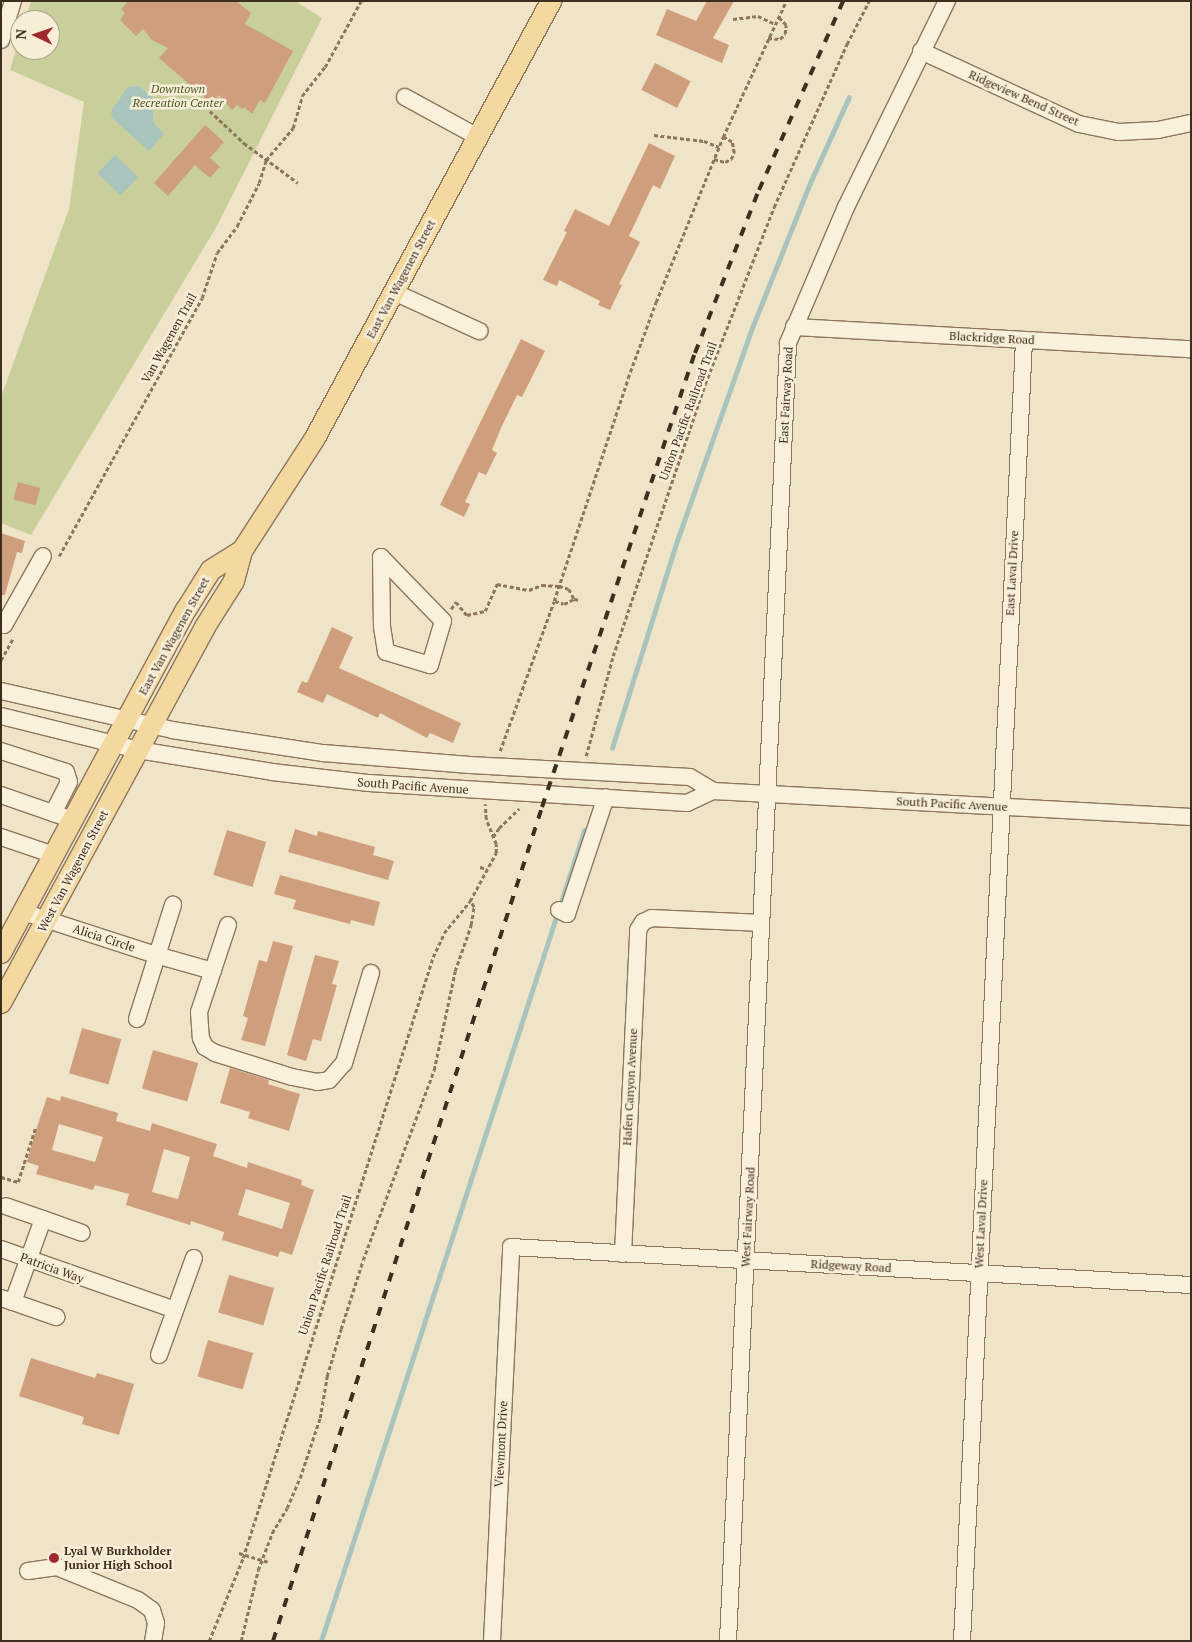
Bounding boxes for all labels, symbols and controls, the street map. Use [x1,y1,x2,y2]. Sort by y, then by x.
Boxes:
north arrow [10,10,60,60]
text: N [11,28,30,40]
street label: Ridgeview Bend Street [966,67,1082,129]
park label: Downtown Recreation Center [132,82,224,110]
street label: East Van Wagenen Street [363,217,439,341]
street label: Van Wagenen Trail [138,291,200,385]
street label: Blackridge Road [949,329,1035,347]
street label: Union Pacific Railroad Trail [656,340,720,482]
street label: East Fairway Road [776,346,796,444]
street label: East Laval Drive [1003,530,1021,616]
street label: East Van Wagenen Street [135,574,213,698]
street label: South Pacific Avenue [357,775,469,797]
street label: South Pacific Avenue [896,794,1008,814]
street label: West Van Wagenen Street [35,807,111,935]
street label: Alicia Circle [71,921,137,955]
street label: Hafen Canyon Avenue [620,1028,640,1146]
street label: West Fairway Road [738,1166,758,1268]
street label: West Laval Drive [971,1179,991,1269]
street label: Union Pacific Railroad Trail [296,1193,354,1337]
street label: Patricia Way [18,1250,86,1286]
street label: Ridgeway Road [810,1257,892,1275]
street label: Viewmont Drive [492,1400,510,1488]
place label: Lyal W Burkholder Junior High School [64,1544,172,1572]
marker: Lyal W Burkholder Junior High School [48,1552,60,1564]

